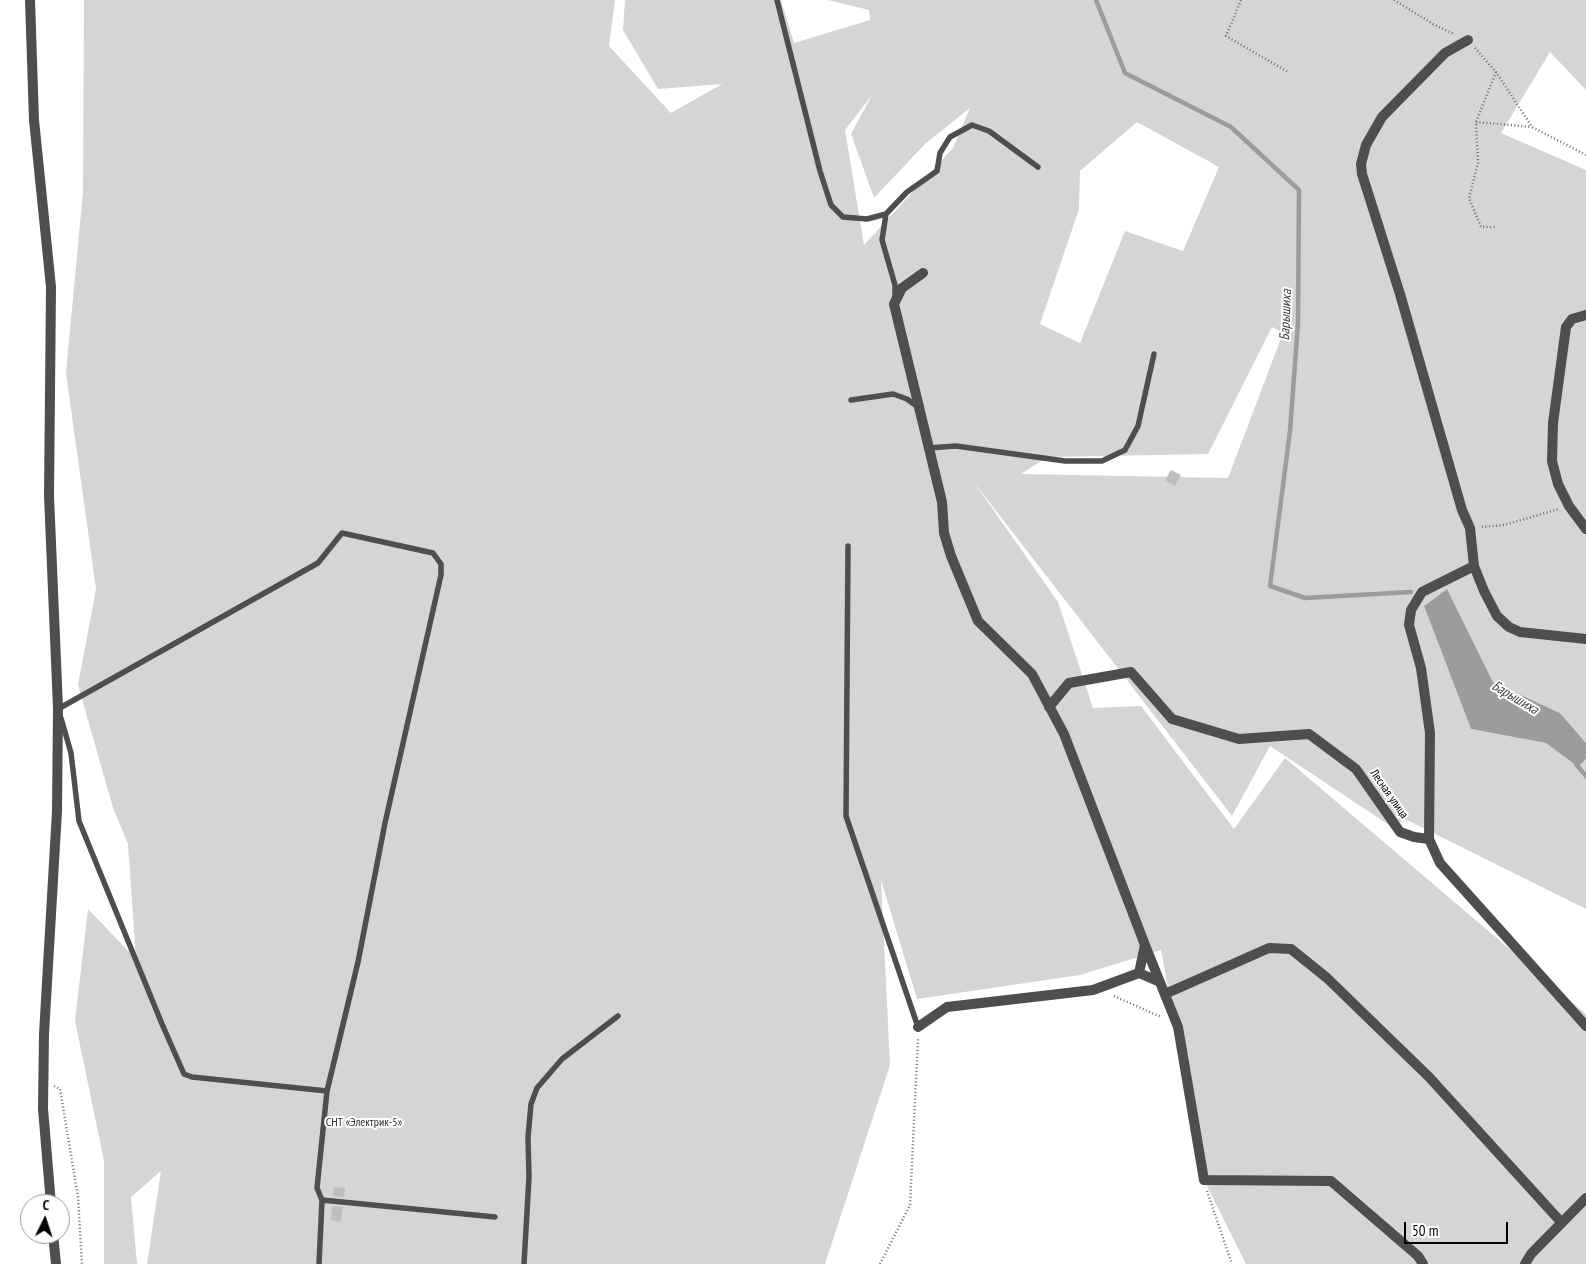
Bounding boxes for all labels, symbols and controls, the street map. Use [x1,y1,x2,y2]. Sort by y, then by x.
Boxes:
water label: Барышиха [1277,289,1295,341]
water label: Барышиха [1489,678,1541,718]
street label: Лесная улица [1367,767,1411,821]
park label: СНТ «Электрик-5» [326,1116,402,1130]
north arrow [20,1194,70,1244]
text: С [42,1196,50,1214]
scale bar [1406,1212,1510,1244]
text: 50 m [1412,1221,1438,1240]

